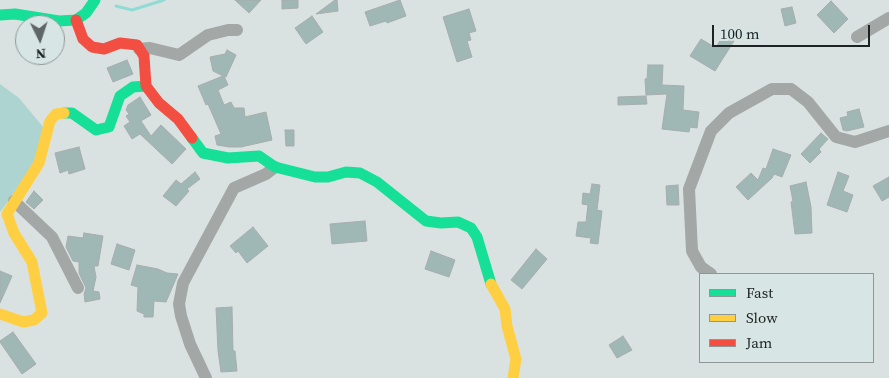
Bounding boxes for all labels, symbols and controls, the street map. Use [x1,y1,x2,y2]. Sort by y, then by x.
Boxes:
north arrow [15,15,65,65]
scale bar [714,15,872,47]
text: 100 m [720,23,760,44]
text: N [35,44,47,64]
legend [699,273,874,363]
text: Fast [746,282,773,303]
text: Slow [746,307,778,328]
text: Jam [746,332,772,353]

